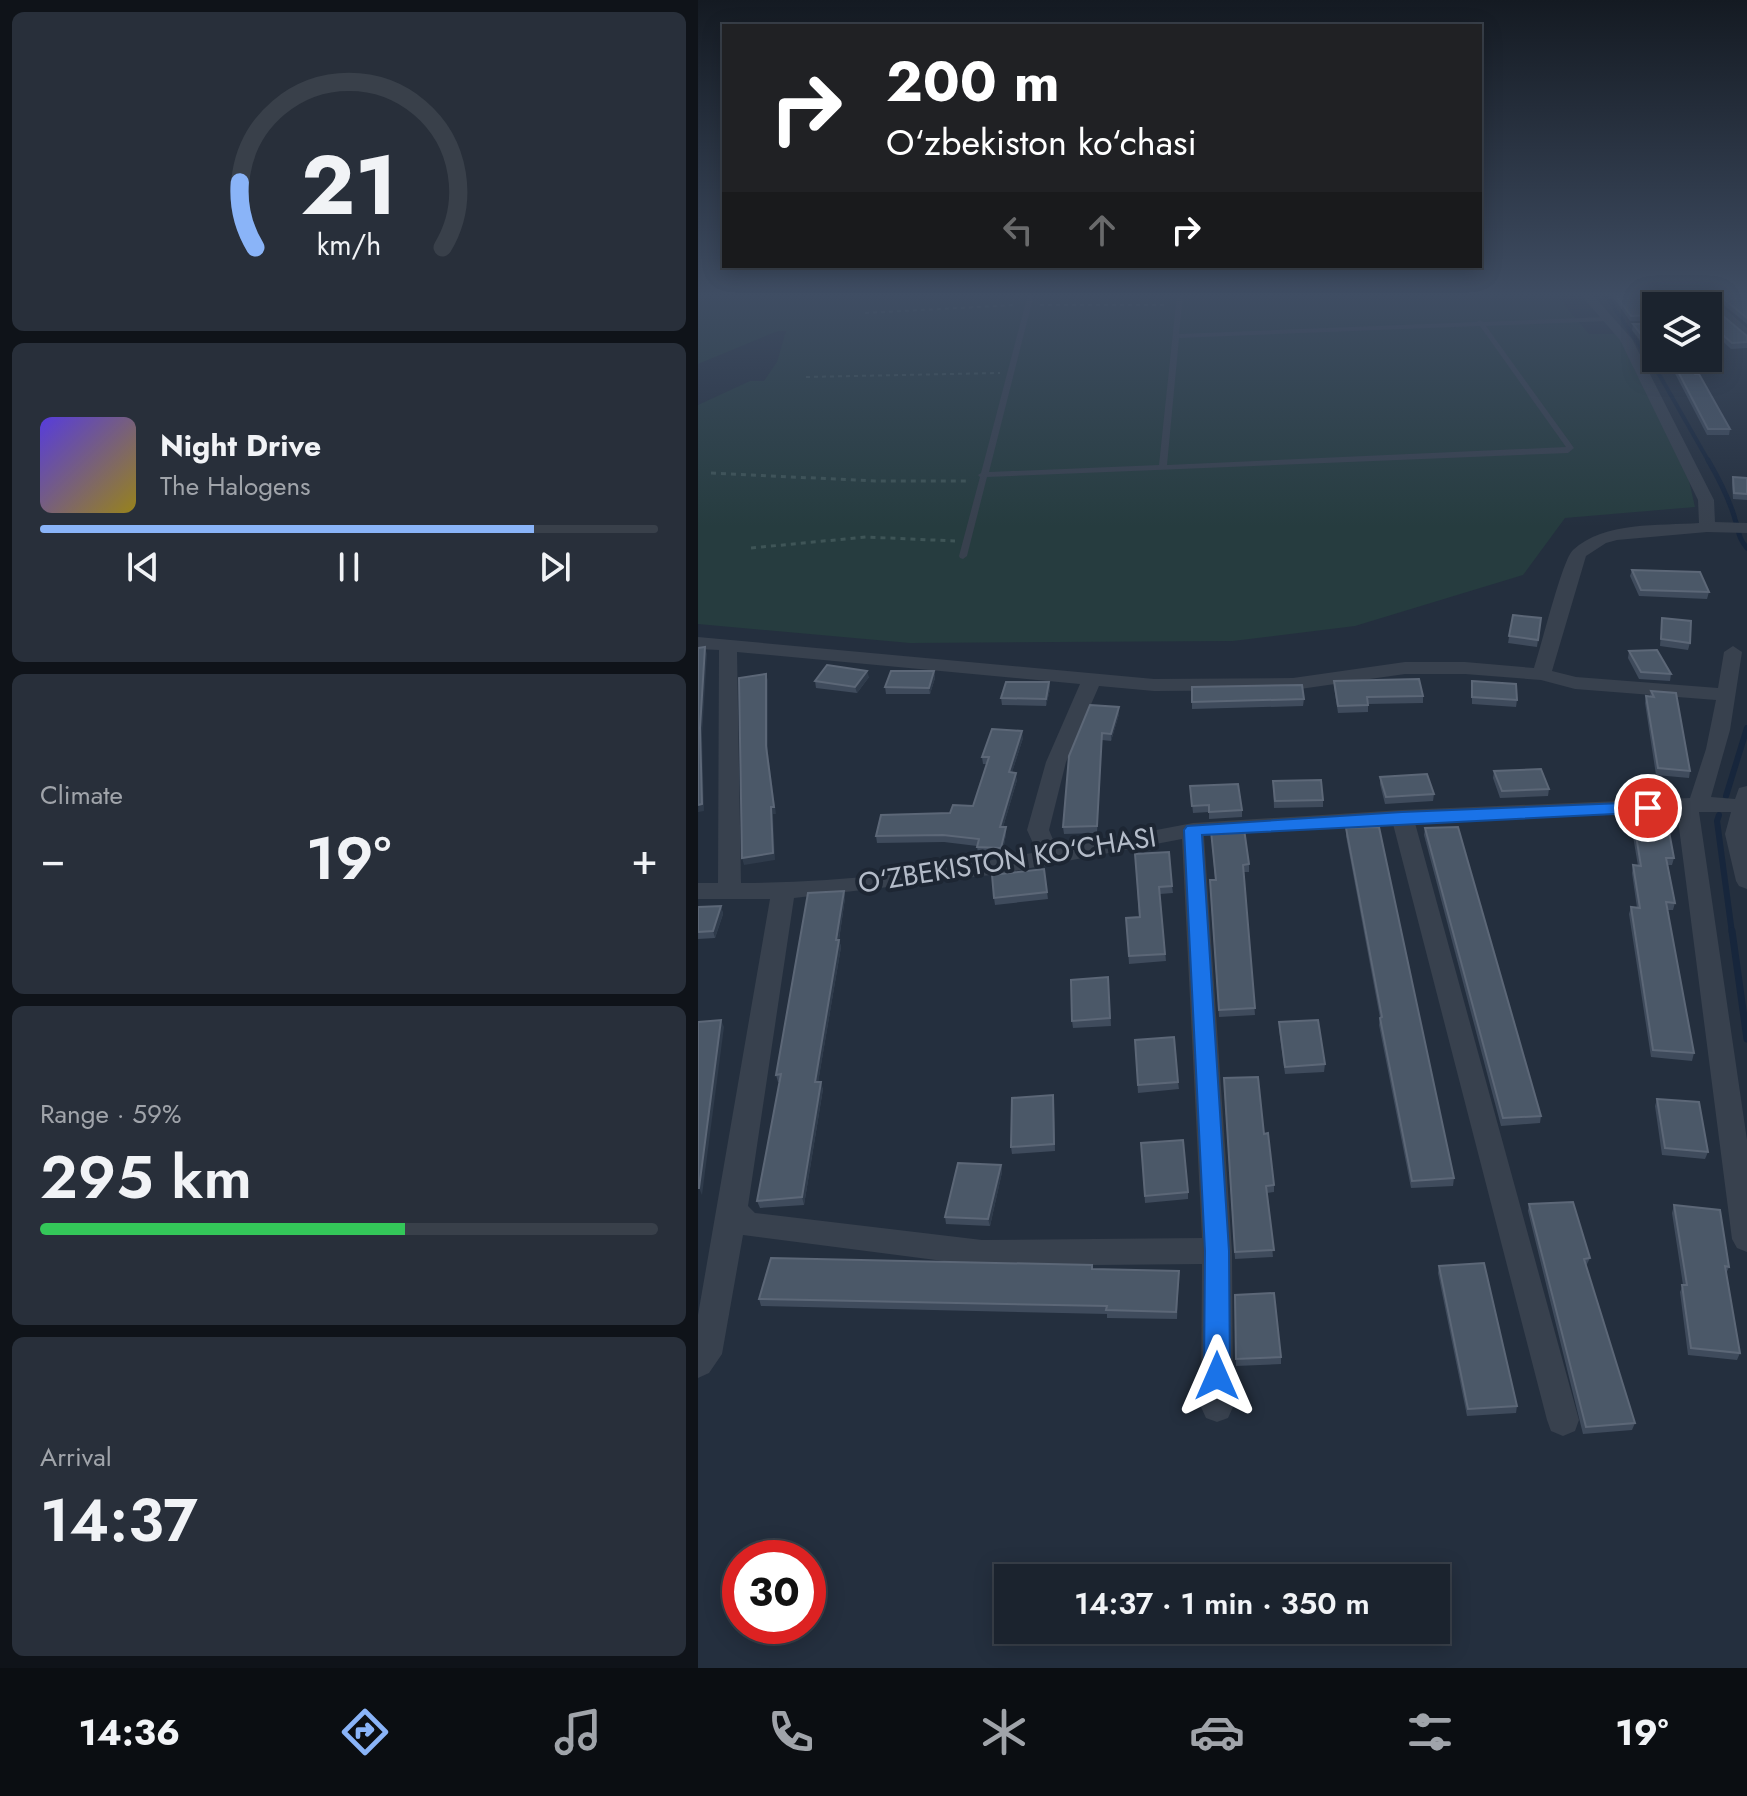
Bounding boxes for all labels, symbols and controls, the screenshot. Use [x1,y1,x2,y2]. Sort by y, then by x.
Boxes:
text: 200 m [886,41,1060,122]
icon: right [754,56,858,160]
text: O‘zbekiston ko‘chasi [886,116,1197,168]
text: 21 [301,124,397,244]
icon: left [996,208,1040,252]
icon: ahead [1080,208,1124,252]
icon: right [1164,208,1208,252]
text: km/h [317,224,381,266]
map controls [1642,292,1722,372]
button: layers [1642,292,1722,372]
text: Night Drive [160,424,321,467]
text: The Halogens [160,467,311,505]
icon: previous [121,545,165,589]
icon: pause [327,545,371,589]
icon: next [533,545,577,589]
pin [1614,774,1682,842]
text: Climate [40,776,123,814]
icon: arrive [1626,786,1670,830]
text: 19° [306,815,391,902]
street label: O‘ZBEKISTON KO‘CHASI [855,816,1159,904]
text: − [40,827,66,891]
text: + [631,827,658,891]
text: Range · 59% [40,1095,182,1133]
text: 295 km [40,1134,252,1221]
position arrow [1175,1334,1259,1418]
text: Arrival [40,1438,112,1476]
text: 14:37 [40,1477,198,1564]
speed limit sign: 30 [722,1540,826,1644]
text: 14:37 · 1 min · 350 m [1074,1582,1370,1625]
icon: directions [337,1704,393,1760]
icon: music [550,1704,606,1760]
icon: phone [763,1704,819,1760]
icon: climate [976,1704,1032,1760]
icon: car [1189,1704,1245,1760]
icon: filters [1402,1704,1458,1760]
text: 14:36 [79,1706,180,1758]
text: 19° [1615,1706,1668,1758]

